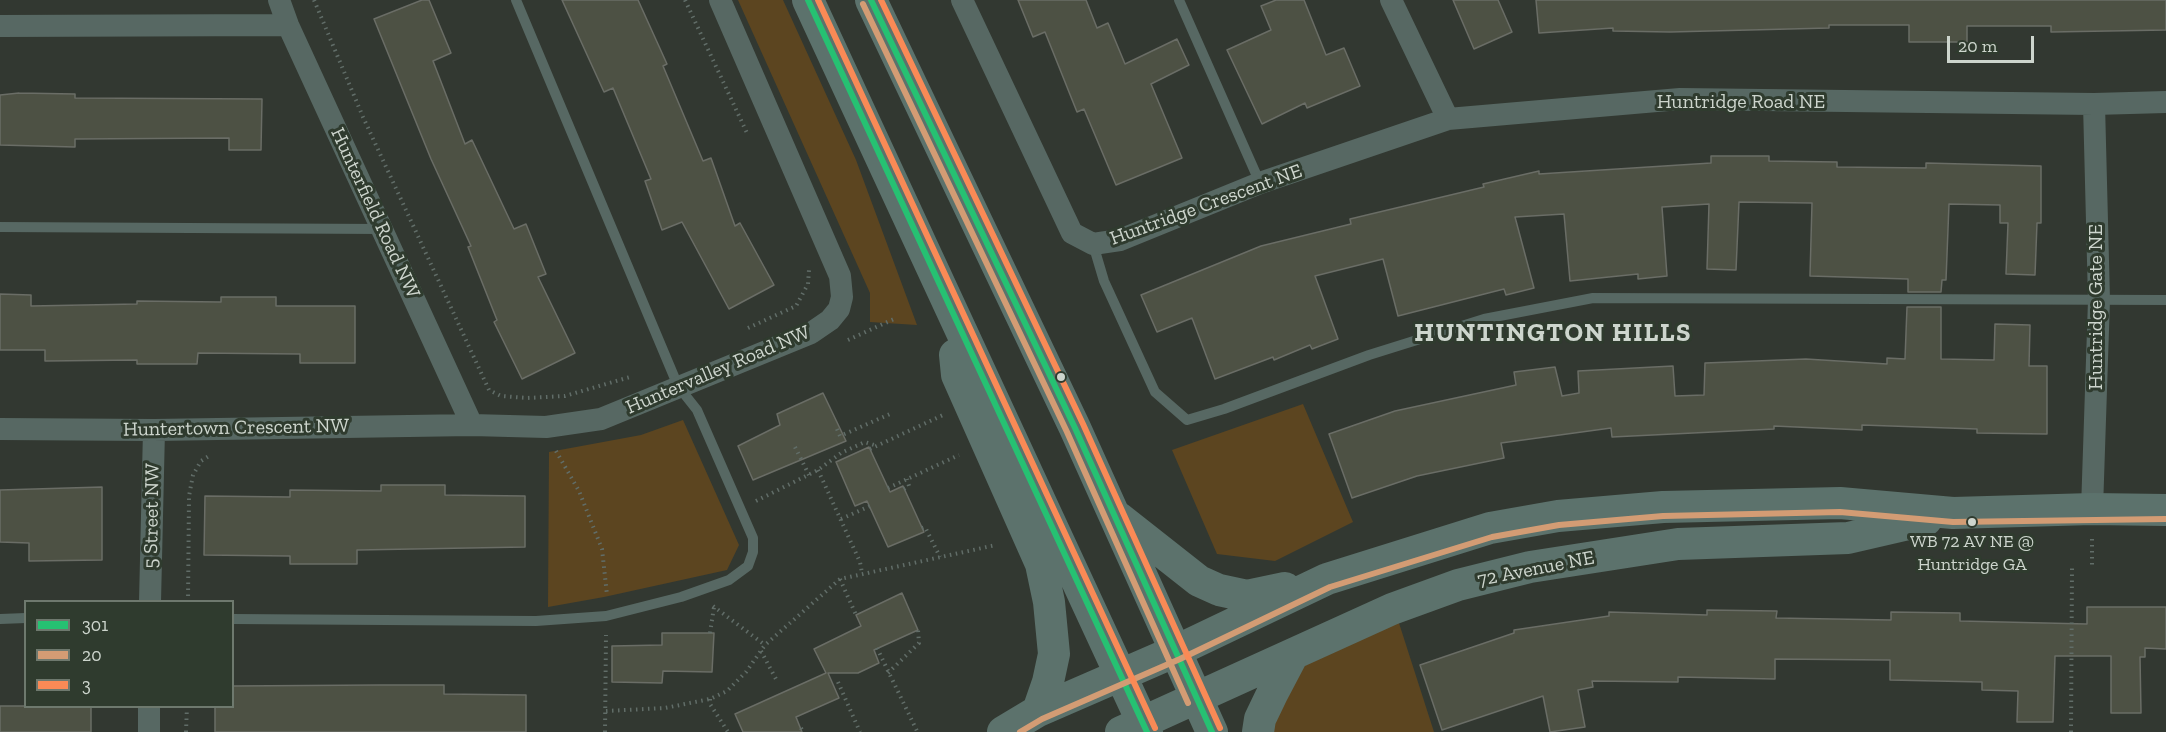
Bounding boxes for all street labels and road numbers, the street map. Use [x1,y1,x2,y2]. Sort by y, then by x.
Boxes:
street label: Huntridge Road NE [1657,90,1825,114]
street label: Hunterfield Road NW [325,124,425,302]
street label: Huntridge Crescent NE [1107,159,1305,251]
street label: Huntridge Gate NE [2084,224,2108,390]
street label: Huntervalley Road NW [622,320,814,420]
street label: Huntertown Crescent NW [123,414,349,442]
street label: 5 Street NW [139,463,165,569]
street label: 72 Avenue NE [1475,546,1597,592]

